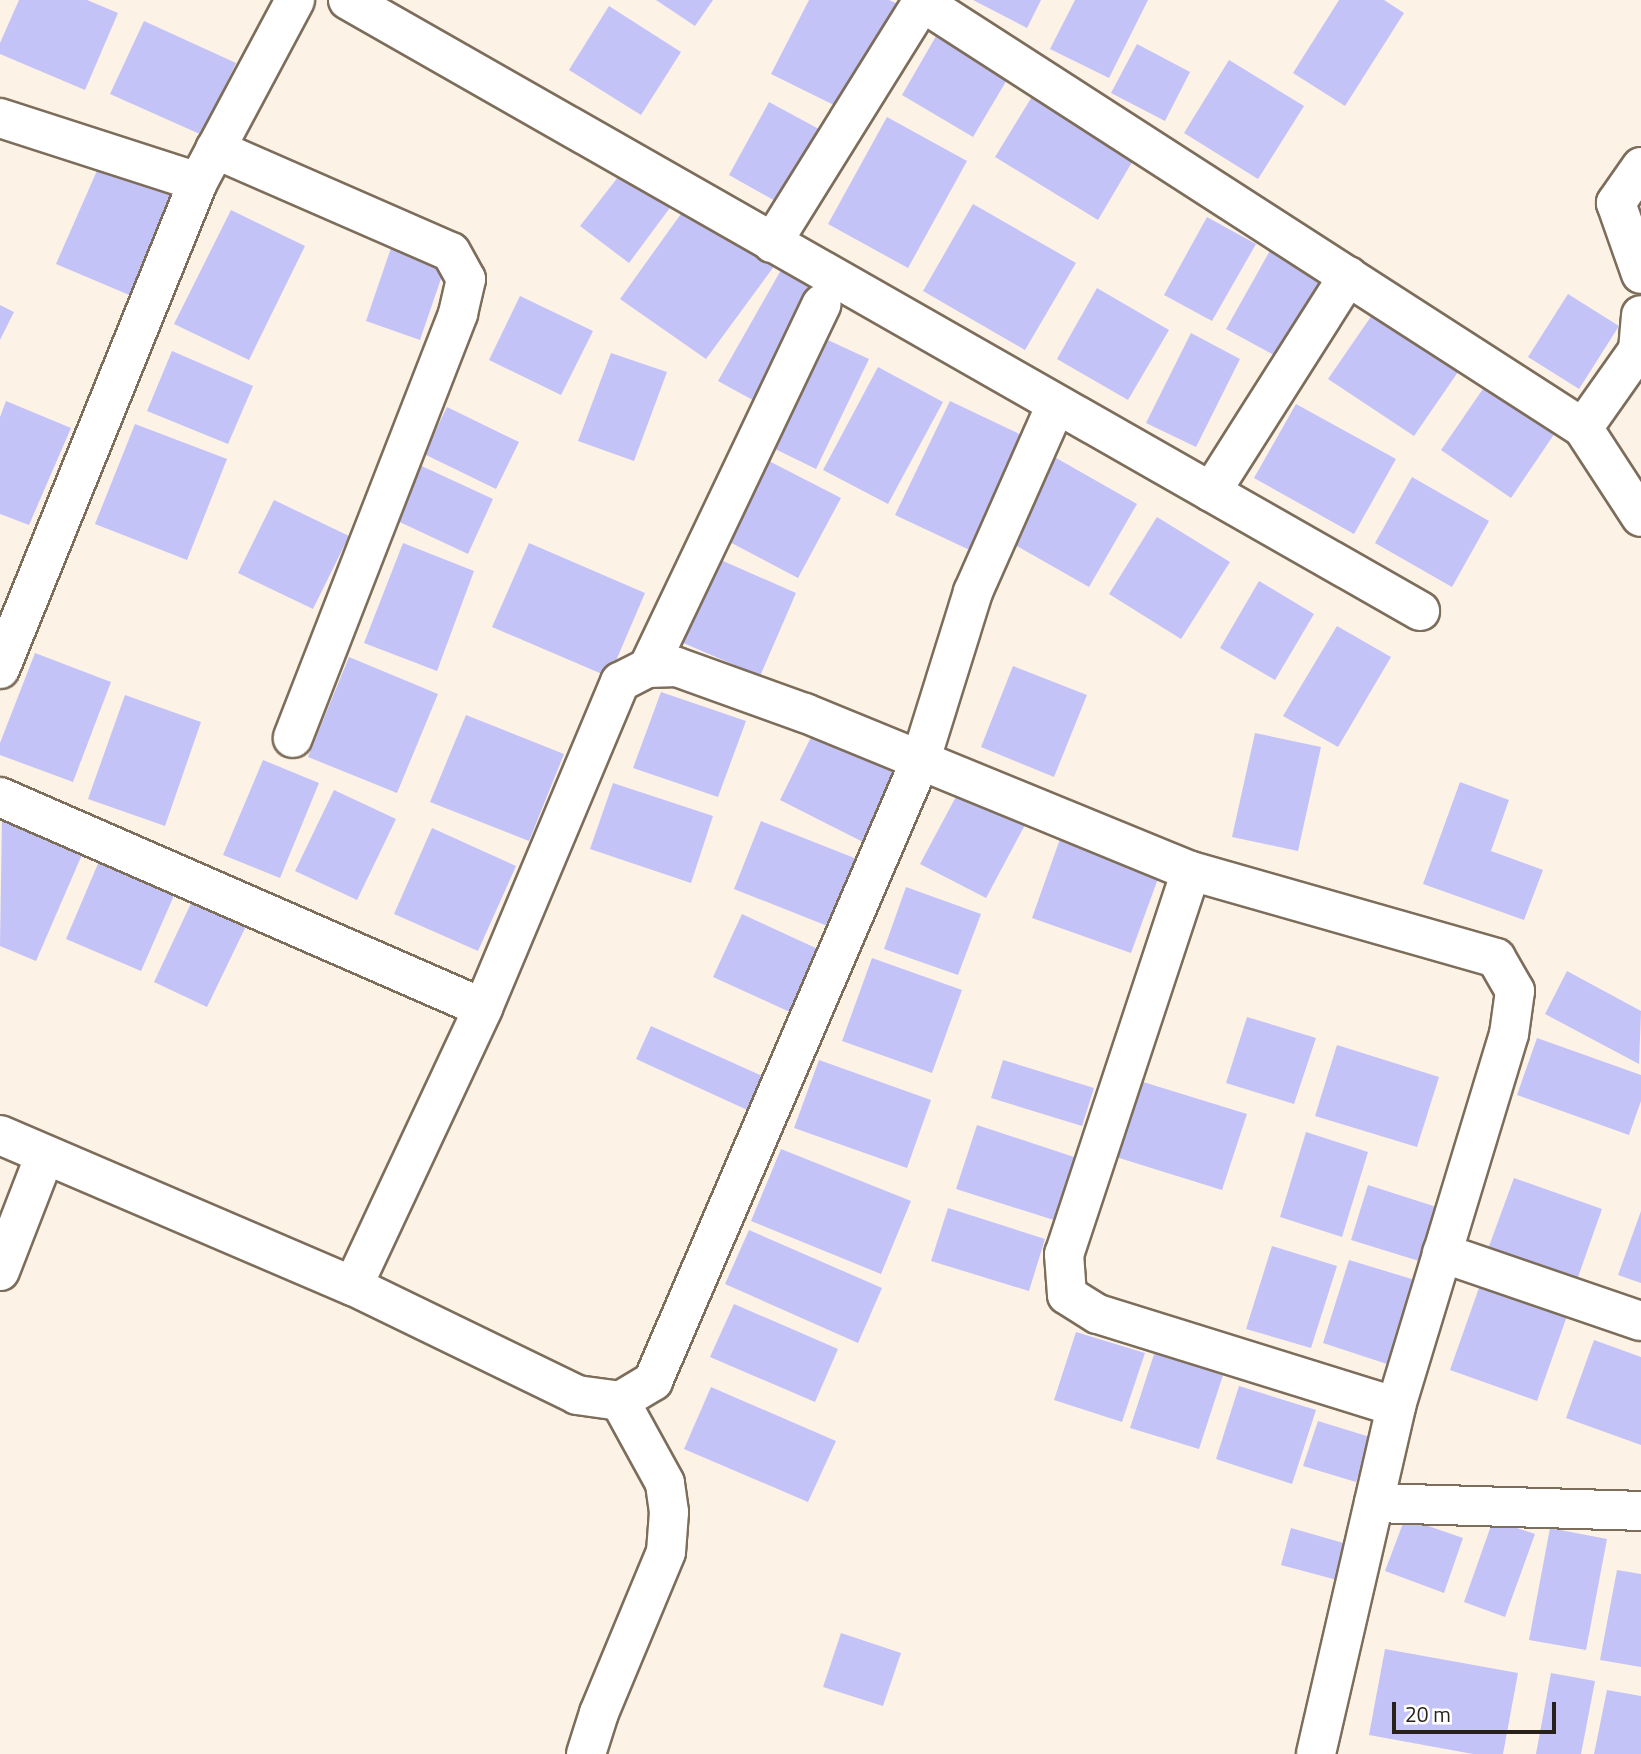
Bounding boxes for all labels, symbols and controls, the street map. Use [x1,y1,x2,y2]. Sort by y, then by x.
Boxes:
scale bar [1396,1688,1560,1732]
text: 20 m [1405,1698,1451,1730]

